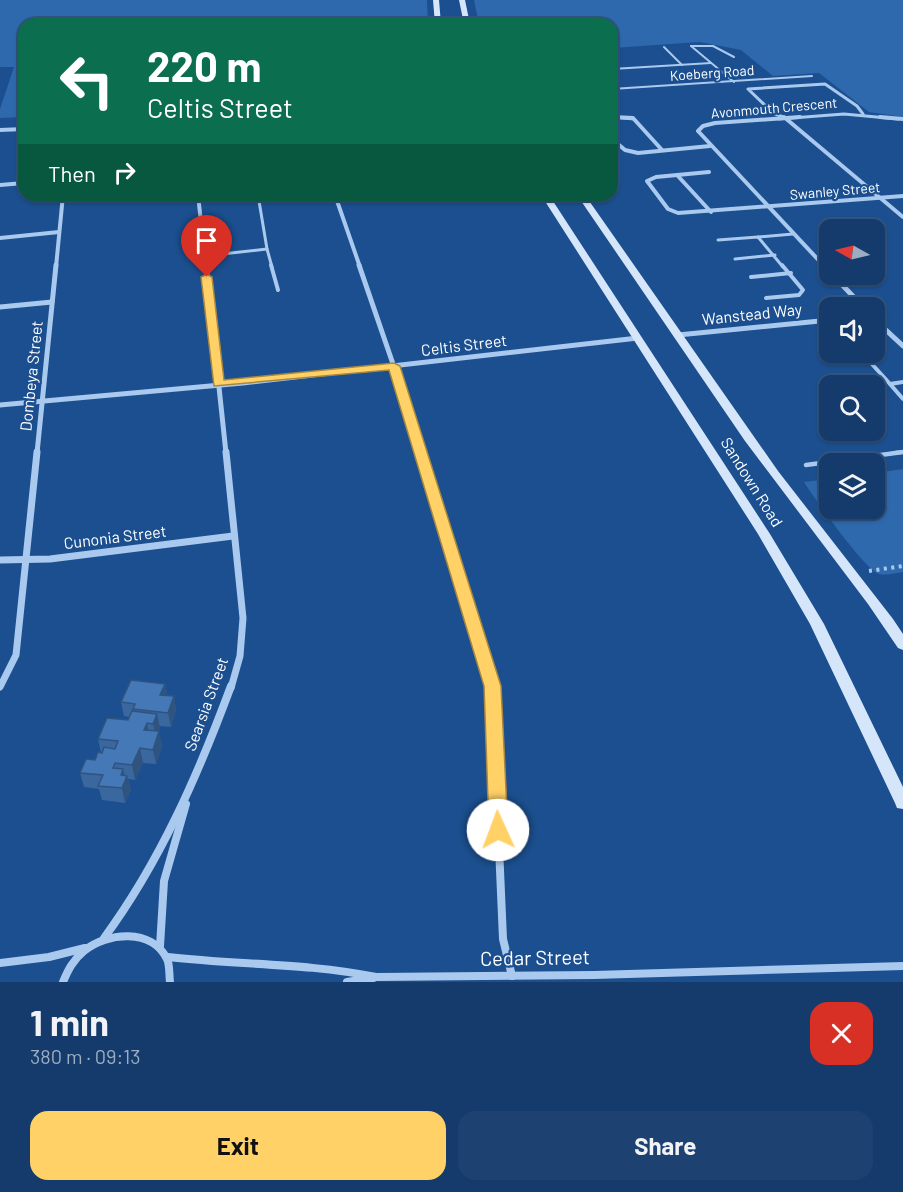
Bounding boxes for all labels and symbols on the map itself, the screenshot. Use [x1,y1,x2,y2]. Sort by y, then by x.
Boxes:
street label: Koeberg Road [669,61,755,84]
street label: Avonmouth Crescent [710,94,838,121]
street label: Swanley Street [789,178,881,203]
pin [181,215,232,277]
north arrow [819,219,885,285]
street label: Wanstead Way [701,299,804,328]
street label: Dombeya Street [15,320,46,432]
street label: Celtis Street [420,330,508,359]
street label: Sandown Road [717,434,787,530]
street label: Cunonia Street [63,521,167,552]
street label: Searsia Street [180,654,231,753]
position arrow [466,798,530,862]
street label: Cedar Street [480,944,590,970]

